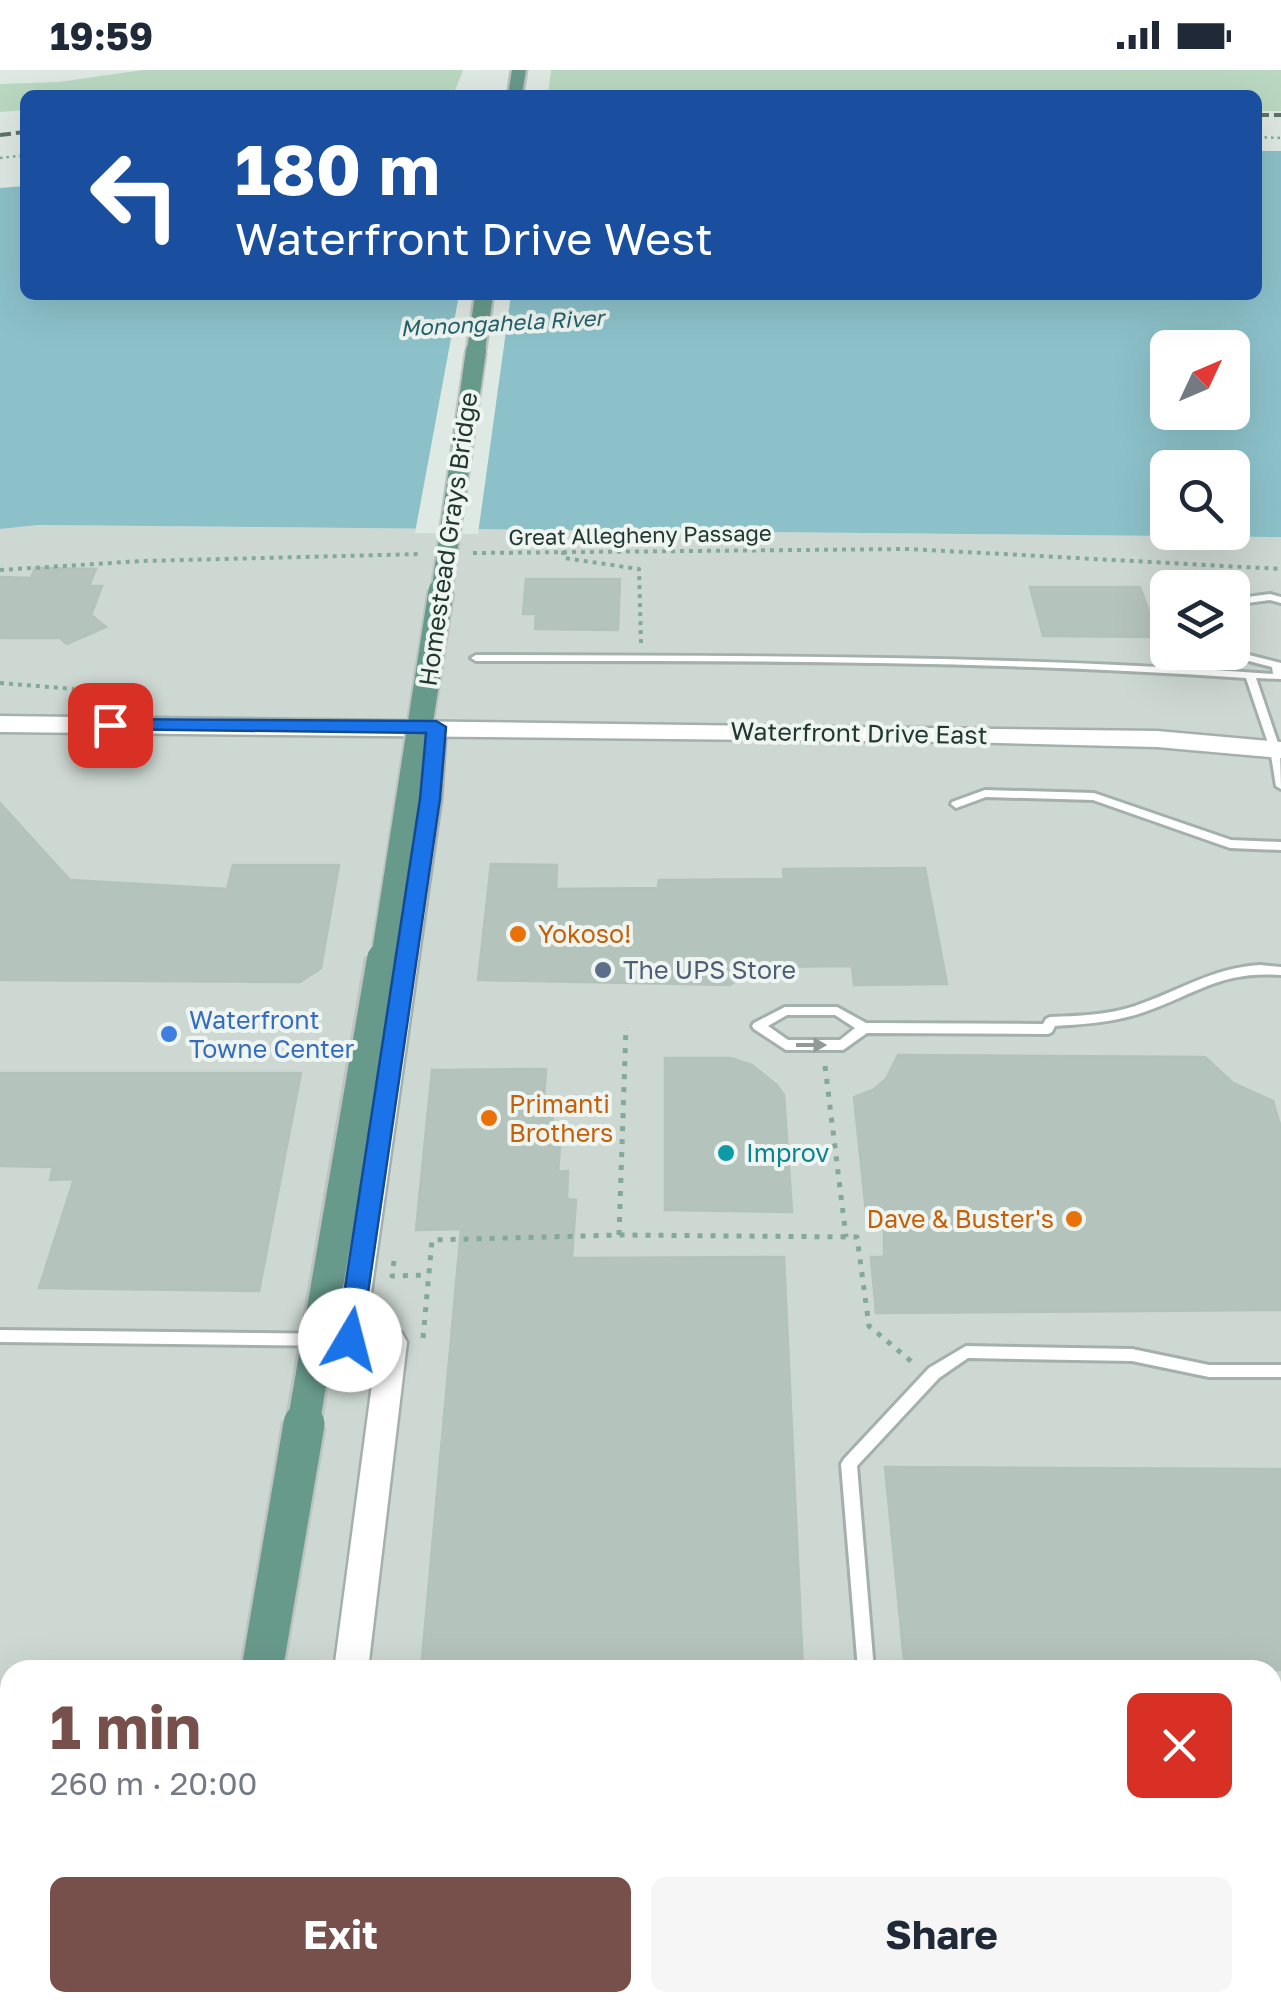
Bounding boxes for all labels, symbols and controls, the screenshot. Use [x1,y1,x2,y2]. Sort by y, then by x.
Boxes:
text: 19:59 [50,13,153,58]
text: 180 m [235,126,440,210]
icon: left [70,130,200,260]
text: Waterfront Drive West [235,211,713,265]
water label: Monongahela River [400,304,608,341]
north arrow [1150,330,1250,430]
map controls [1150,330,1250,670]
street label: Homestead Grays Bridge [412,390,484,688]
button: search [1150,450,1250,550]
street label: Great Allegheny Passage [508,519,772,550]
button: layers [1150,570,1250,670]
pin [68,683,153,768]
icon: arrive [83,698,138,753]
street label: Waterfront Drive East [730,715,988,750]
place label: Yokoso! [538,918,631,949]
marker: Yokoso! [507,923,529,945]
place label: The UPS Store [623,954,796,985]
marker: The UPS Store [592,959,614,981]
place label: Waterfront Towne Center [189,1004,355,1064]
marker: Waterfront Towne Center [158,1023,180,1045]
one-way arrow [796,1037,828,1053]
place label: Primanti Brothers [509,1088,613,1148]
marker: Primanti Brothers [478,1107,500,1129]
place label: Improv [746,1137,829,1168]
marker: Improv [715,1142,737,1164]
place label: Dave & Buster's [866,1203,1054,1234]
marker: Dave & Buster's [1063,1208,1085,1230]
position arrow [298,1288,402,1392]
text: 1 min [50,1690,201,1762]
button: close [1127,1693,1232,1798]
text: 260 m · 20:00 [50,1764,257,1802]
button: Exit [50,1877,631,1992]
button: Share [651,1877,1232,1992]

